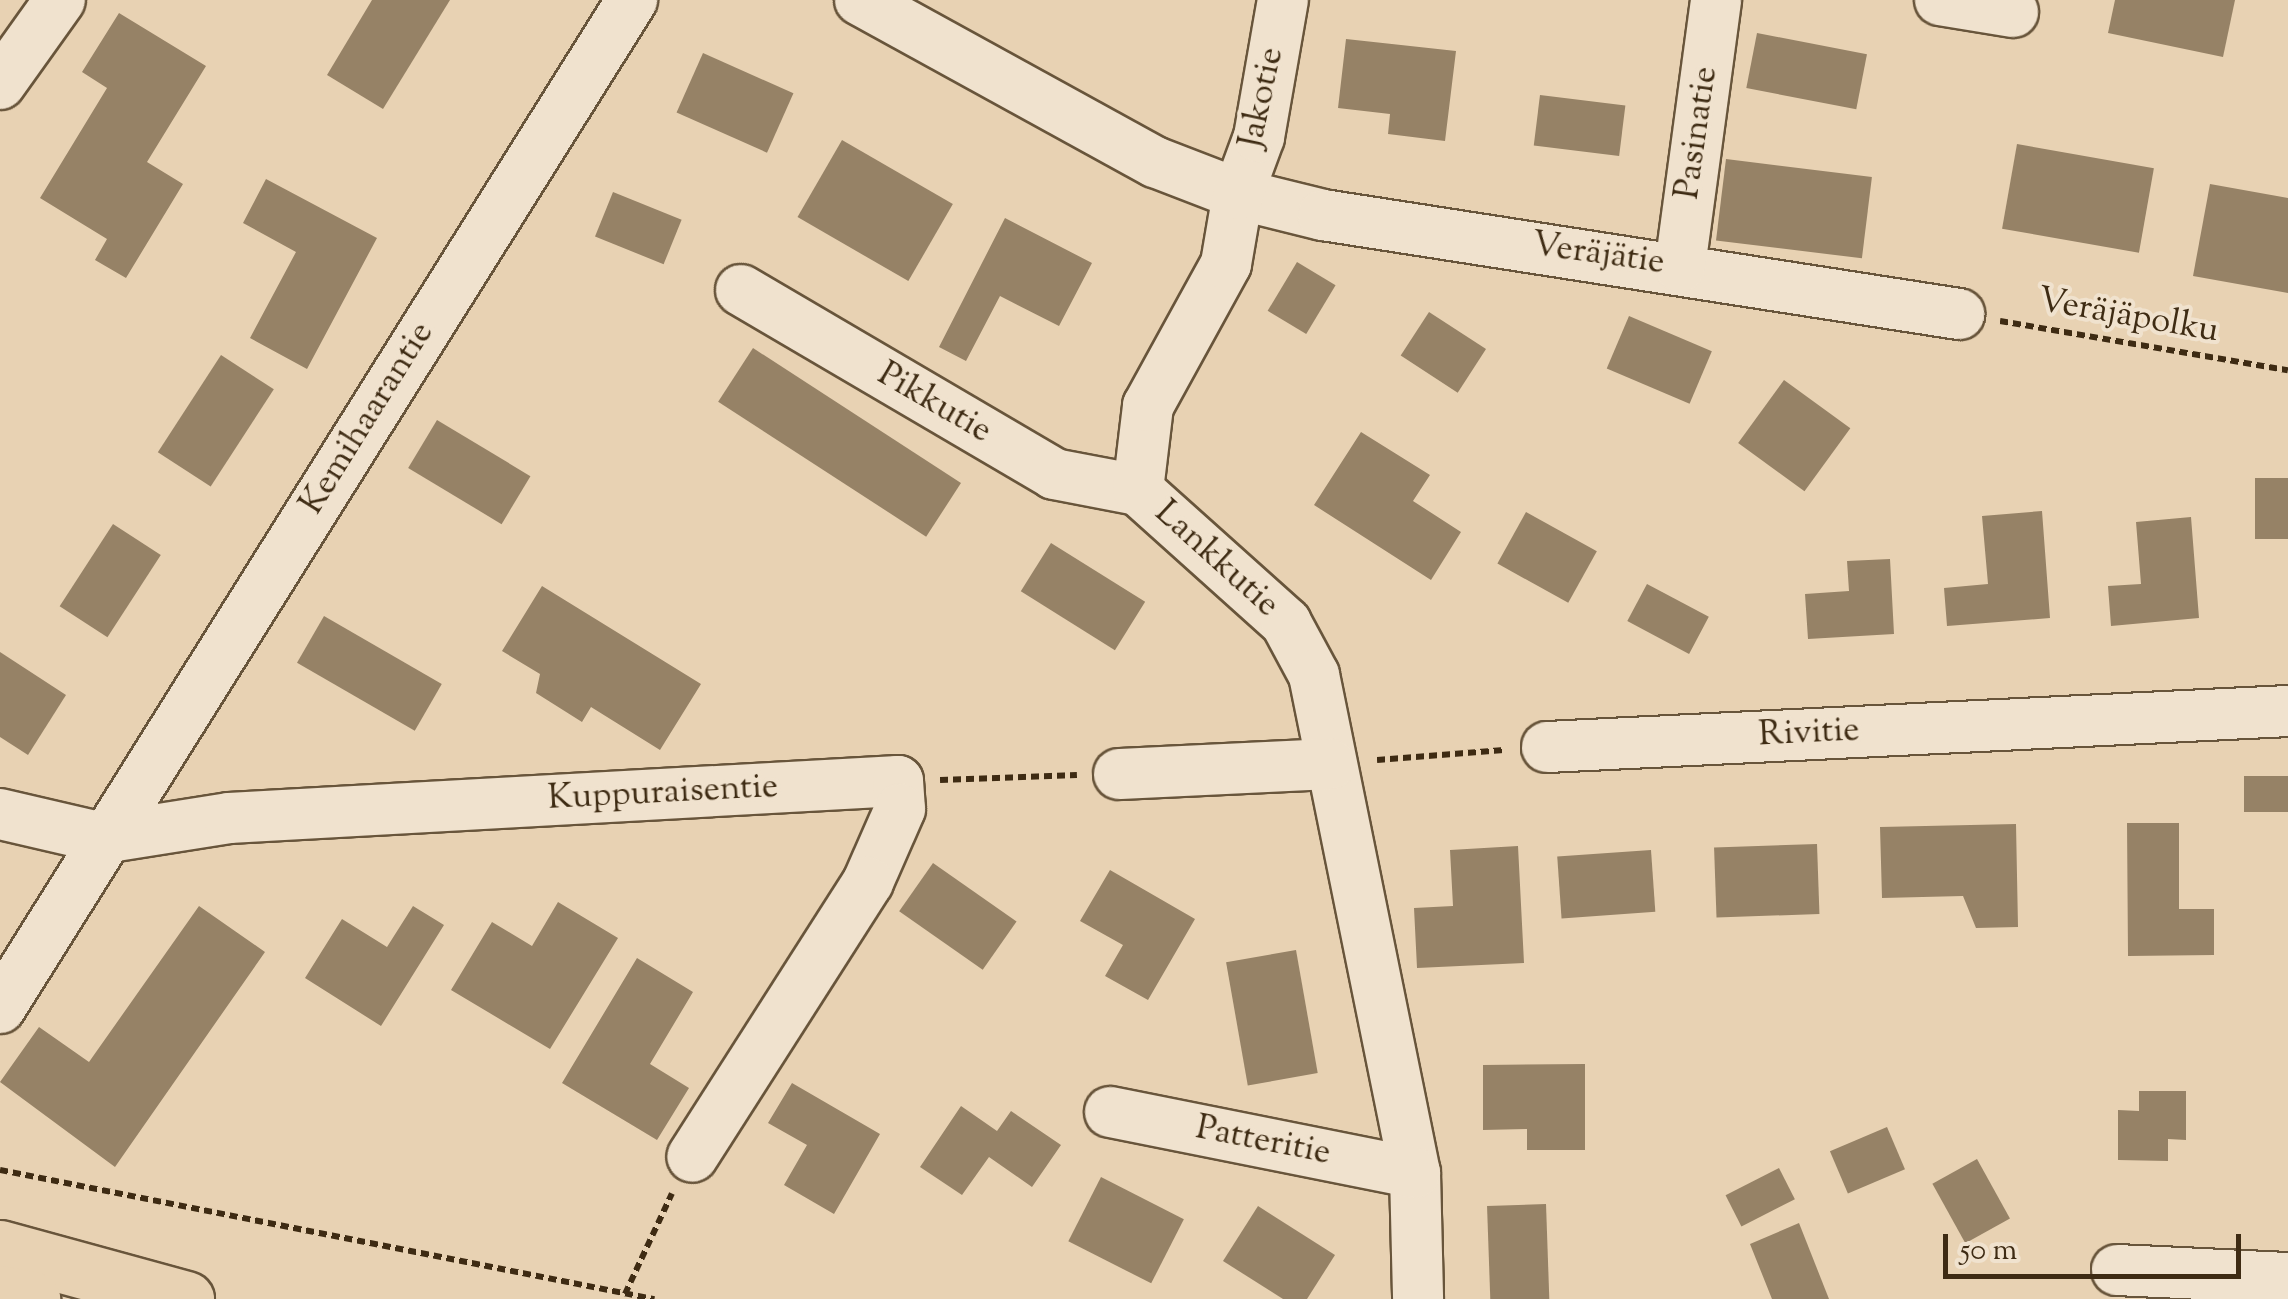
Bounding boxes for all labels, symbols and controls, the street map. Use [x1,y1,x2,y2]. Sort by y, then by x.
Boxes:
street label: Jakotie [1232,44,1294,152]
street label: Pasinatie [1668,64,1728,202]
street label: Veräjätie [1529,225,1667,285]
street label: Veräjäpolku [2034,280,2222,354]
street label: Kemihaarantie [292,315,444,523]
street label: Pikkutie [869,355,999,453]
street label: Lankkutie [1145,493,1287,627]
street label: Rivitie [1757,710,1861,758]
street label: Kuppuraisentie [547,767,779,821]
street label: Patteritie [1192,1108,1334,1176]
scale bar [1948,1214,2246,1276]
text: 50 m [1960,1230,2017,1273]

